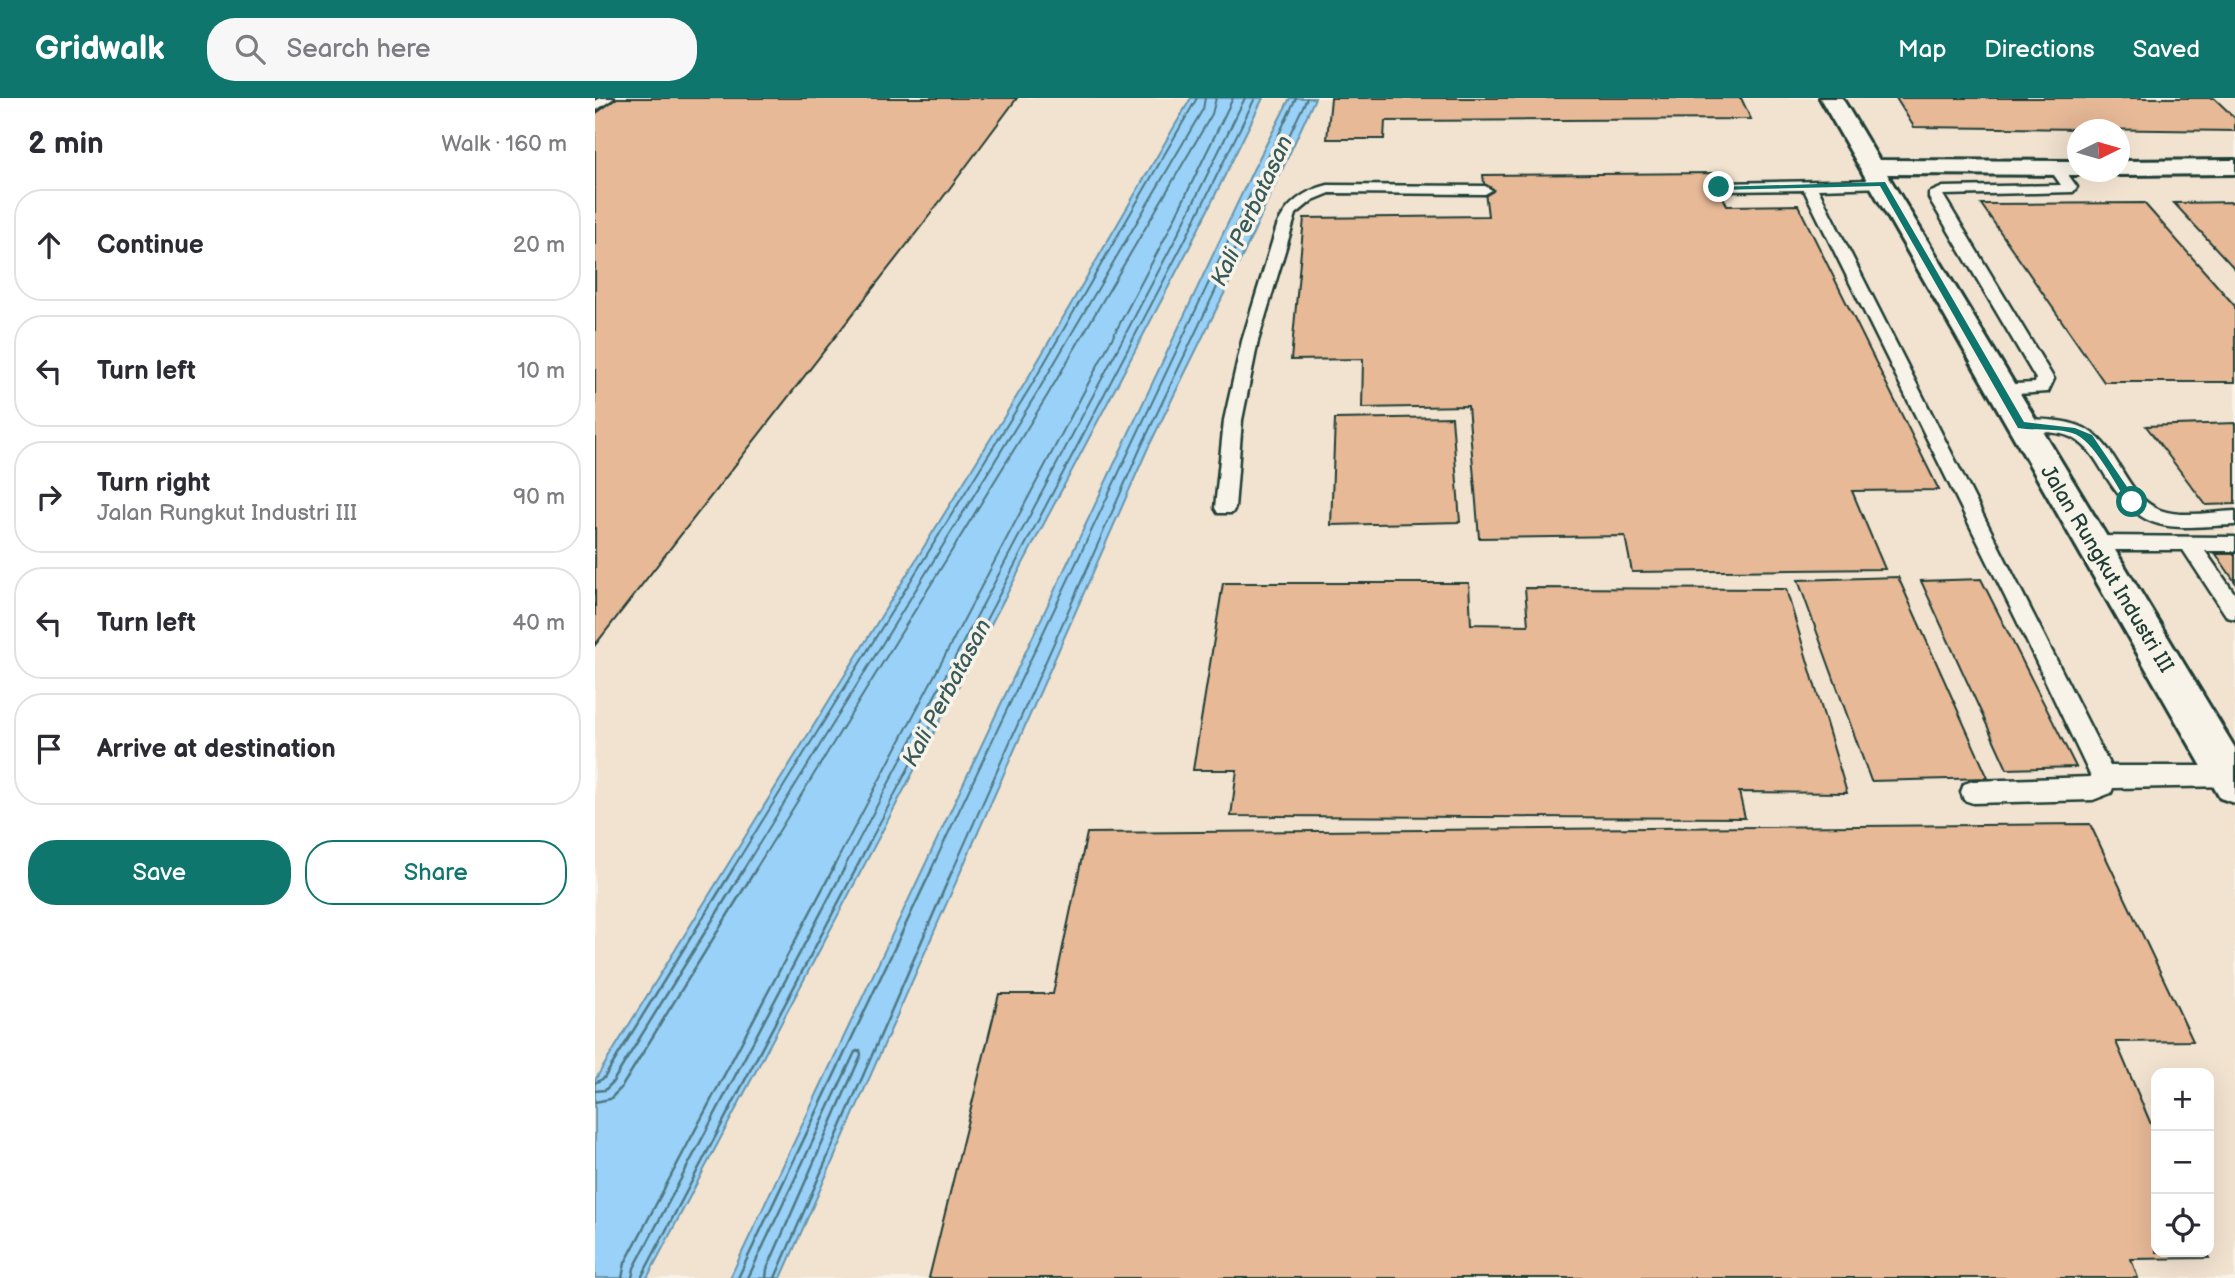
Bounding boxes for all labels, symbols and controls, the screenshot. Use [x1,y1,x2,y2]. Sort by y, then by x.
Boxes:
search box [207,18,697,81]
text: Gridwalk [35,29,165,69]
icon: search [231,30,269,68]
text: Search here [287,34,431,65]
text: Map [1898,35,1946,64]
text: Directions [1984,35,2095,64]
text: Saved [2133,35,2200,64]
north arrow [2067,119,2130,182]
text: 2 min [28,126,104,162]
text: Walk · 160 m [441,130,567,158]
water label: Kali Perbatasan [1205,131,1299,291]
route end [1703,171,1734,202]
icon: ahead [30,226,68,264]
text: Continue [97,230,204,261]
text: 20 m [513,231,565,259]
icon: left [30,352,68,390]
text: Turn left [97,356,196,387]
text: 10 m [517,357,565,385]
street label: Jalan Rungkut Industri III [2035,461,2179,677]
text: Turn right [97,468,210,499]
icon: right [30,478,68,516]
text: 90 m [513,483,565,511]
route start [2116,486,2147,517]
text: Jalan Rungkut Industri III [97,499,357,527]
icon: left [30,604,68,642]
text: Turn left [97,608,196,639]
text: 40 m [512,609,565,637]
water label: Kali Perbatasan [896,614,998,772]
icon: arrive [30,730,68,768]
text: Arrive at destination [97,734,336,765]
button: Save [28,840,291,905]
button: Share [305,840,567,905]
map controls [2151,1068,2214,1257]
button: + [2151,1068,2214,1131]
button: − [2151,1131,2214,1194]
button: locate [2151,1194,2214,1257]

